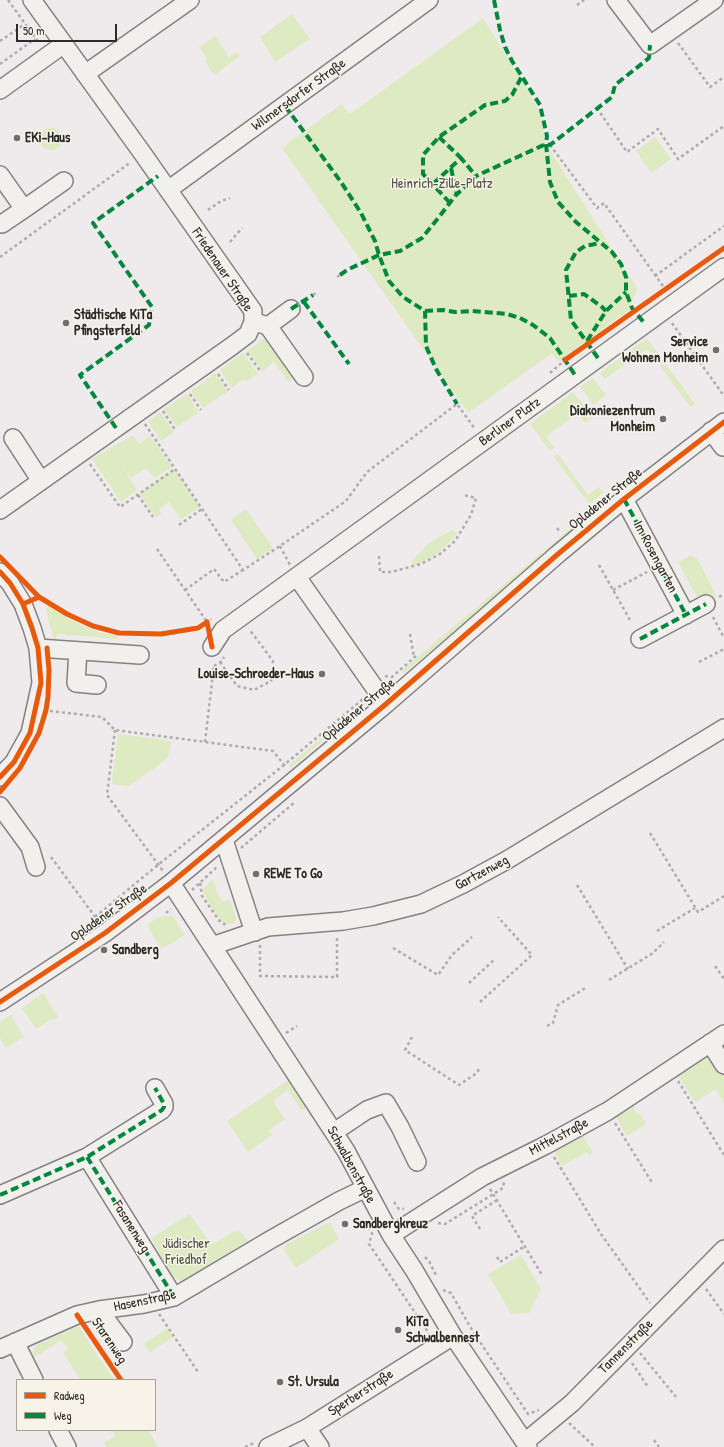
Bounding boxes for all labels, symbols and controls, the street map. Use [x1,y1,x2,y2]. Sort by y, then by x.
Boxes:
scale bar [18,16,119,42]
text: 50 m [23,22,44,39]
street label: Wilmersdorfer Straße [249,55,349,135]
place label: EKi-Haus [25,130,70,146]
marker: EKi-Haus [12,133,22,143]
park label: Heinrich-Zille-Platz [391,176,493,192]
street label: Friedenauer Straße [188,225,256,315]
place label: Städtische KiTa Pfingsterfeld [74,307,152,340]
marker: Städtische KiTa Pfingsterfeld [61,318,71,328]
place label: Service Wohnen Monheim [622,334,708,366]
marker: Service Wohnen Monheim [711,345,721,355]
street label: Berliner Platz [476,394,544,450]
place label: Diakoniezentrum Monheim [570,403,655,436]
marker: Diakoniezentrum Monheim [658,414,668,424]
street label: Opladener Straße [566,464,646,534]
street label: Im Rosengarten [629,518,681,596]
place label: Louise-Schroeder-Haus [198,666,314,682]
marker: Louise-Schroeder-Haus [317,669,327,679]
street label: Opladener Straße [319,675,399,745]
street label: Gartzenweg [452,852,512,894]
place label: REWE To Go [264,866,322,882]
marker: REWE To Go [251,869,261,879]
street label: Opladener Straße [67,880,151,946]
place label: Sandberg [112,942,159,958]
marker: Sandberg [99,945,109,955]
street label: Mittelstraße [527,1114,591,1160]
street label: Schwalbenstraße [323,1124,379,1206]
street label: Fasanenweg [108,1198,154,1256]
place label: Sandbergkreuz [353,1216,428,1232]
marker: Sandbergkreuz [340,1219,350,1229]
park label: Jüdischer Friedhof [162,1236,210,1268]
street label: Hasenstraße [112,1286,178,1316]
place label: KiTa Schwalbennest [406,1314,479,1346]
street label: Starenweg [87,1315,131,1367]
street label: Tannenstraße [595,1316,657,1378]
marker: KiTa Schwalbennest [393,1325,403,1335]
street label: Sperberstraße [325,1366,397,1420]
place label: St. Ursula [288,1374,339,1390]
marker: St. Ursula [275,1377,285,1387]
legend [16,1379,156,1431]
text: Radweg [54,1387,85,1404]
text: Weg [54,1407,72,1424]

